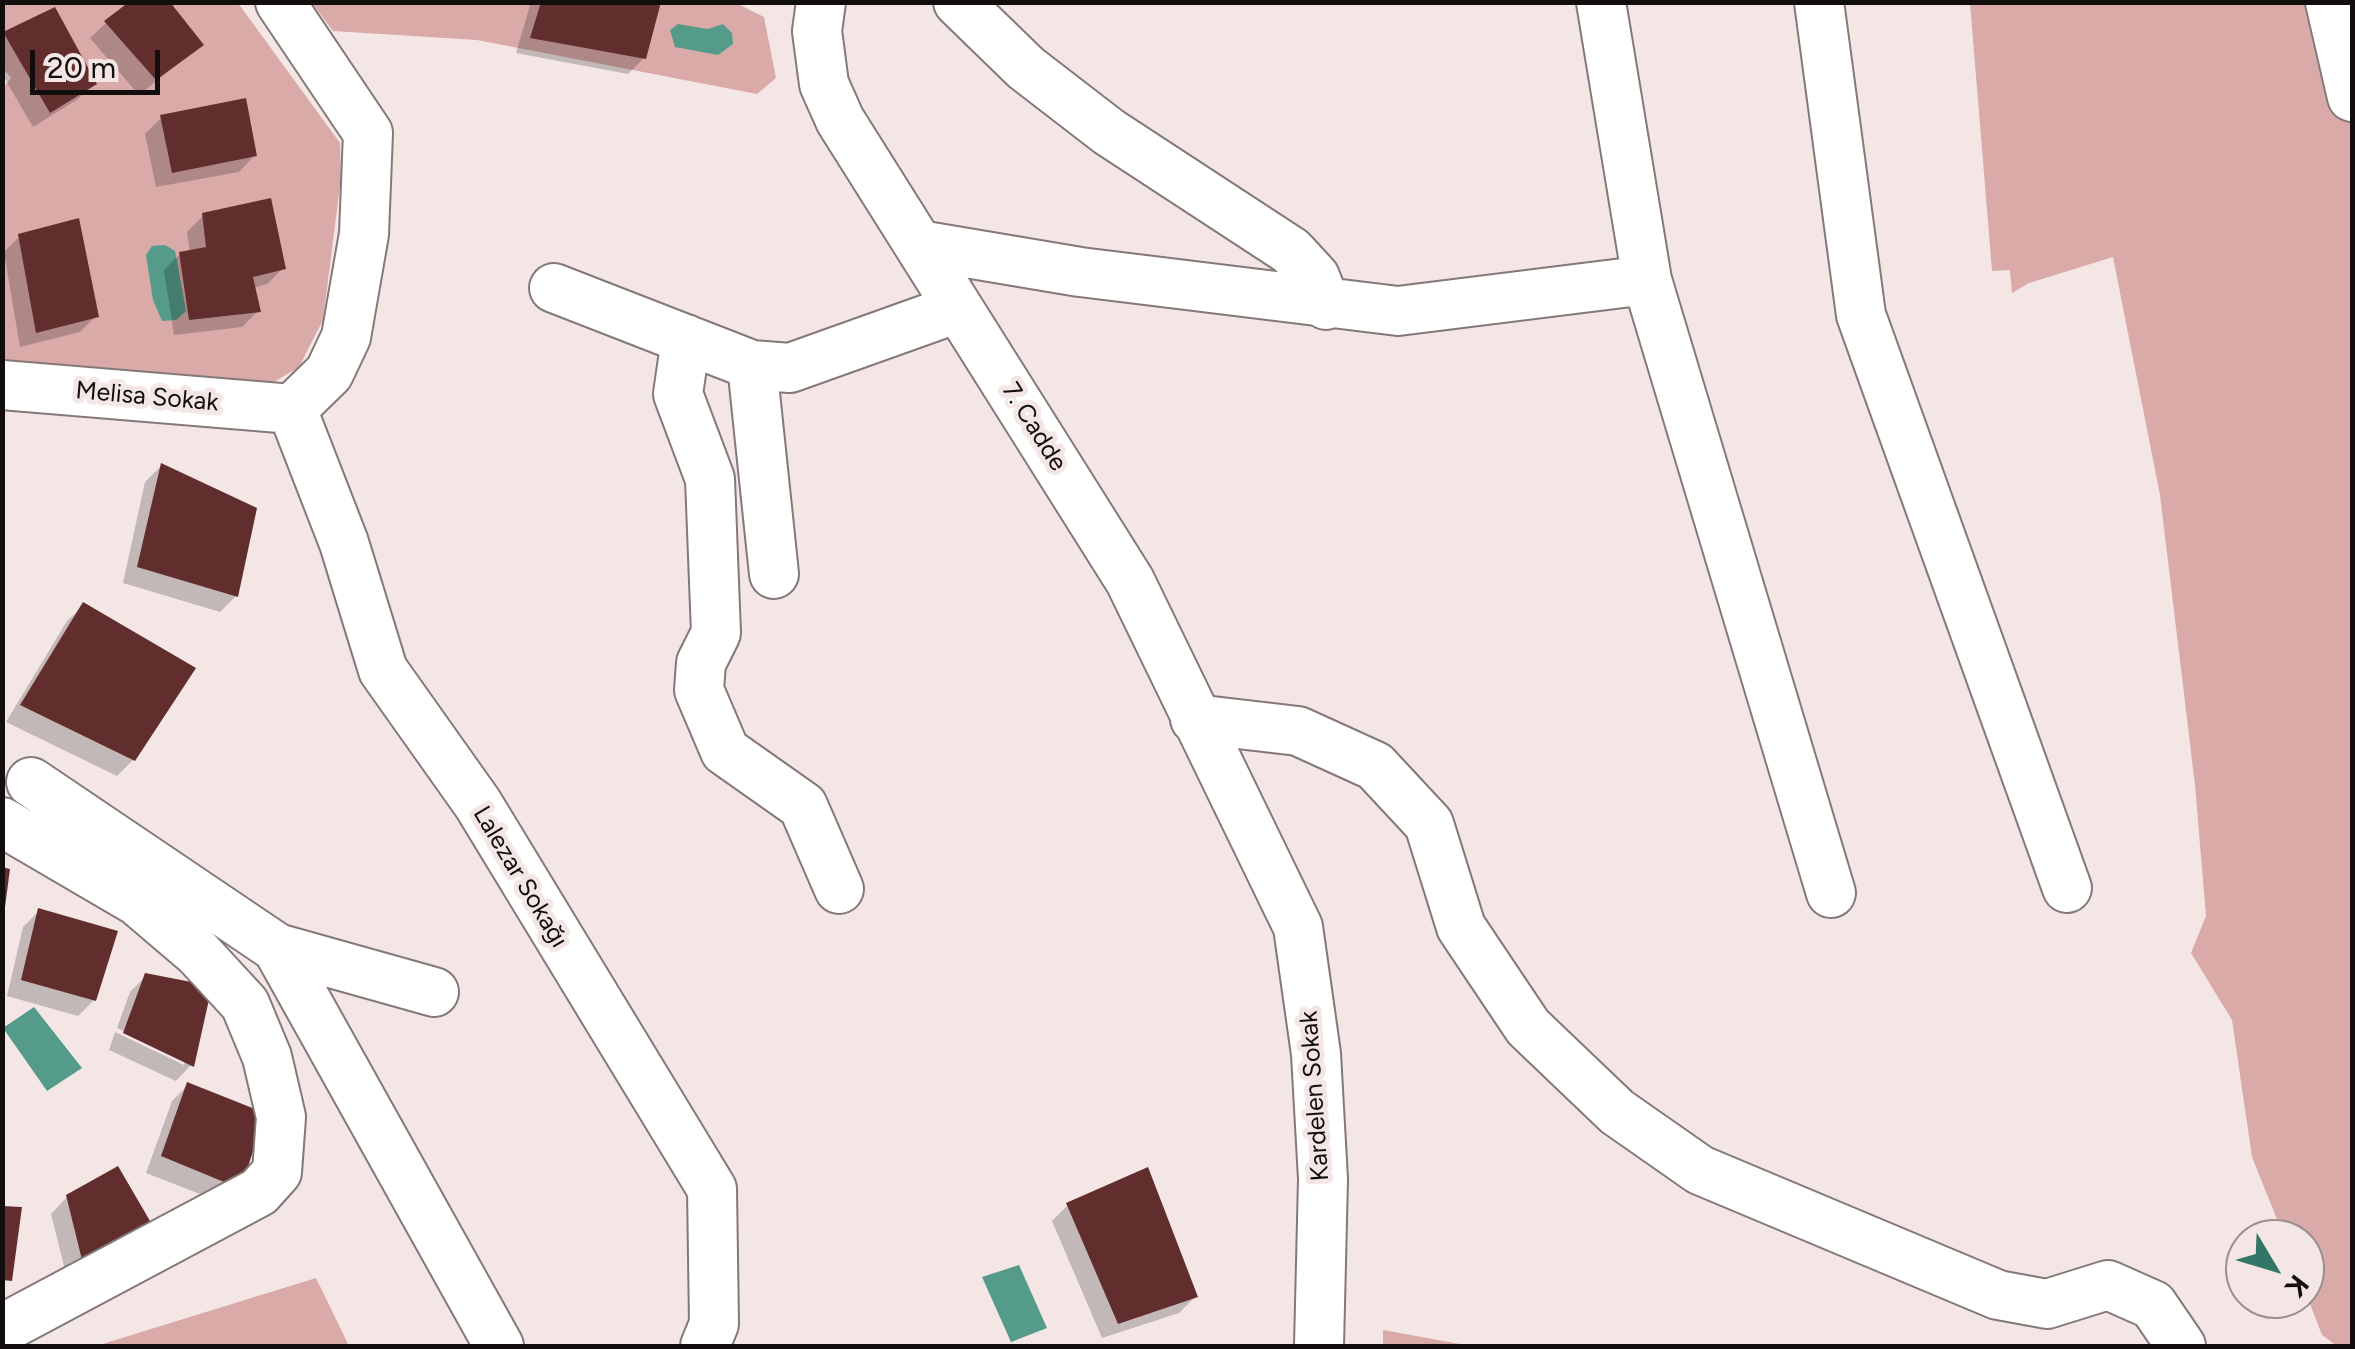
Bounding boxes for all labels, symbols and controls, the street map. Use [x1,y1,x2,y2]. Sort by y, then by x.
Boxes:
scale bar [35,30,165,92]
text: 20 m [47,49,116,86]
street label: Melisa Sokak [74,376,220,418]
street label: 7. Cadde [995,377,1073,477]
street label: Lalezar Sokağı [466,801,574,953]
street label: Kardelen Sokak [1294,1010,1336,1182]
north arrow [2225,1219,2325,1319]
text: K [2278,1268,2316,1304]

